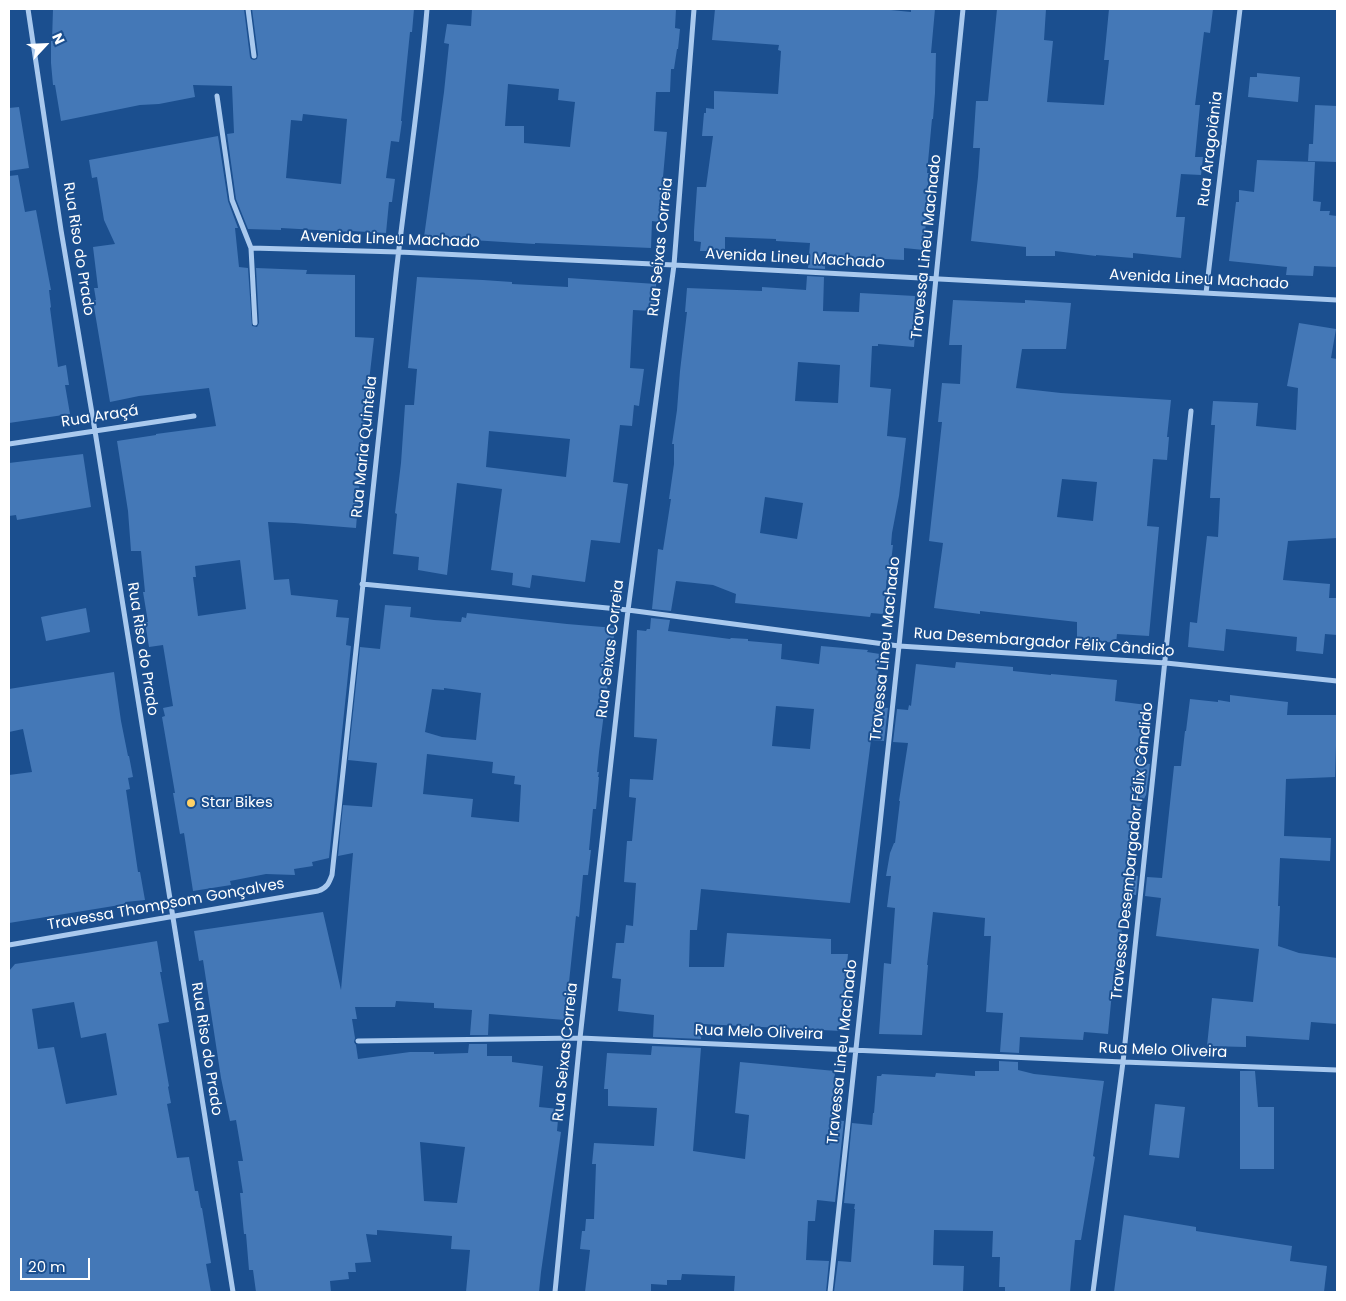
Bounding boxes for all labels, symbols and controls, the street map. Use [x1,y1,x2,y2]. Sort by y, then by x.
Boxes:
north arrow [20,20,70,70]
text: N [47,30,70,48]
street label: Rua Aragoiânia [1195,90,1227,208]
street label: Travessa Lineu Machado [908,154,946,340]
street label: Rua Seixas Correia [645,177,677,317]
street label: Rua Riso do Prado [59,181,97,317]
street label: Avenida Lineu Machado [300,228,480,252]
street label: Avenida Lineu Machado [705,245,885,273]
street label: Avenida Lineu Machado [1109,266,1289,294]
street label: Rua Maria Quintela [349,375,381,519]
street label: Rua Araçá [60,402,140,432]
street label: Travessa Lineu Machado [867,556,905,742]
street label: Rua Seixas Correia [594,579,628,719]
street label: Rua Riso do Prado [123,581,161,717]
street label: Rua Desembargador Félix Cândido [913,625,1175,661]
street label: Travessa Desembargador Félix Cândido [1108,701,1158,1001]
place label: Star Bikes [201,794,273,812]
marker: Star Bikes [185,797,197,809]
street label: Travessa Thompsom Gonçalves [46,875,286,935]
street label: Travessa Lineu Machado [824,959,862,1145]
street label: Rua Riso do Prado [187,981,225,1117]
street label: Rua Seixas Correia [550,982,582,1122]
street label: Rua Melo Oliveira [694,1022,824,1044]
street label: Rua Melo Oliveira [1098,1040,1228,1062]
scale bar [22,1248,92,1280]
text: 20 m [28,1256,66,1277]

